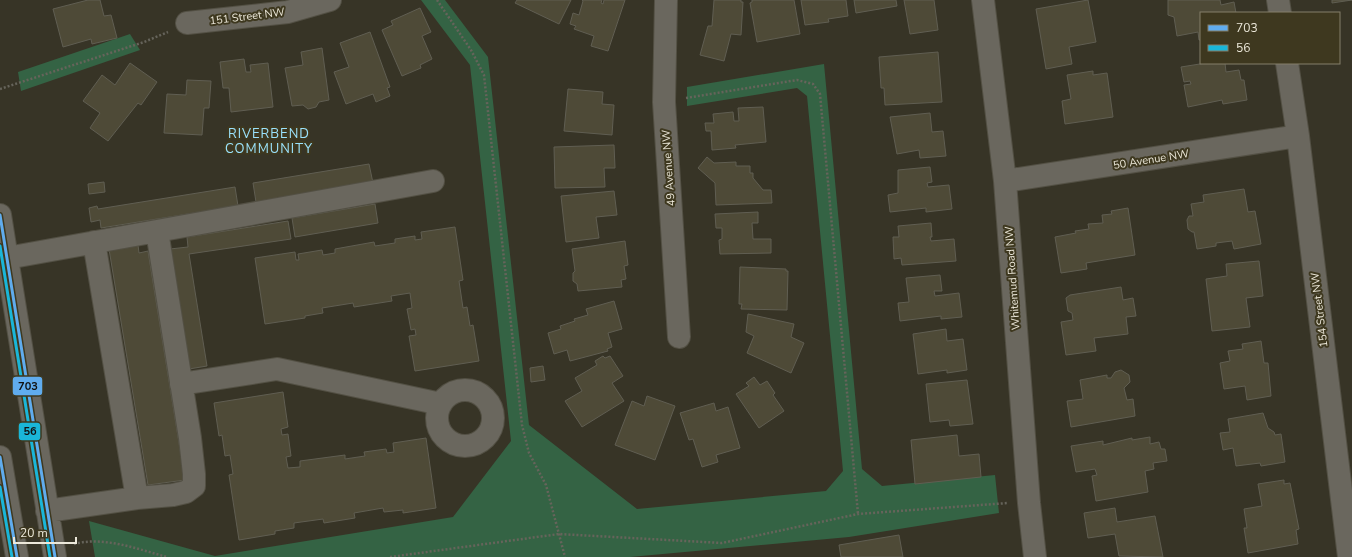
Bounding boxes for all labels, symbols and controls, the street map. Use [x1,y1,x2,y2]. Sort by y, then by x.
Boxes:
street label: 151 Street NW [209,4,286,29]
legend [1200,12,1340,64]
text: 703 [1236,20,1258,36]
text: 56 [1236,40,1250,56]
district label: RIVERBEND COMMUNITY [225,125,313,158]
street label: 49 Avenue NW [658,129,679,207]
street label: 50 Avenue NW [1112,146,1190,173]
street label: Whitemud Road NW [1001,226,1024,330]
street label: 154 Street NW [1307,271,1332,348]
line badge: 703 [12,376,43,396]
text: 703 [18,379,38,394]
line badge: 56 [18,422,41,441]
text: 56 [23,424,37,439]
scale bar [14,519,76,545]
text: 20 m [20,525,48,541]

